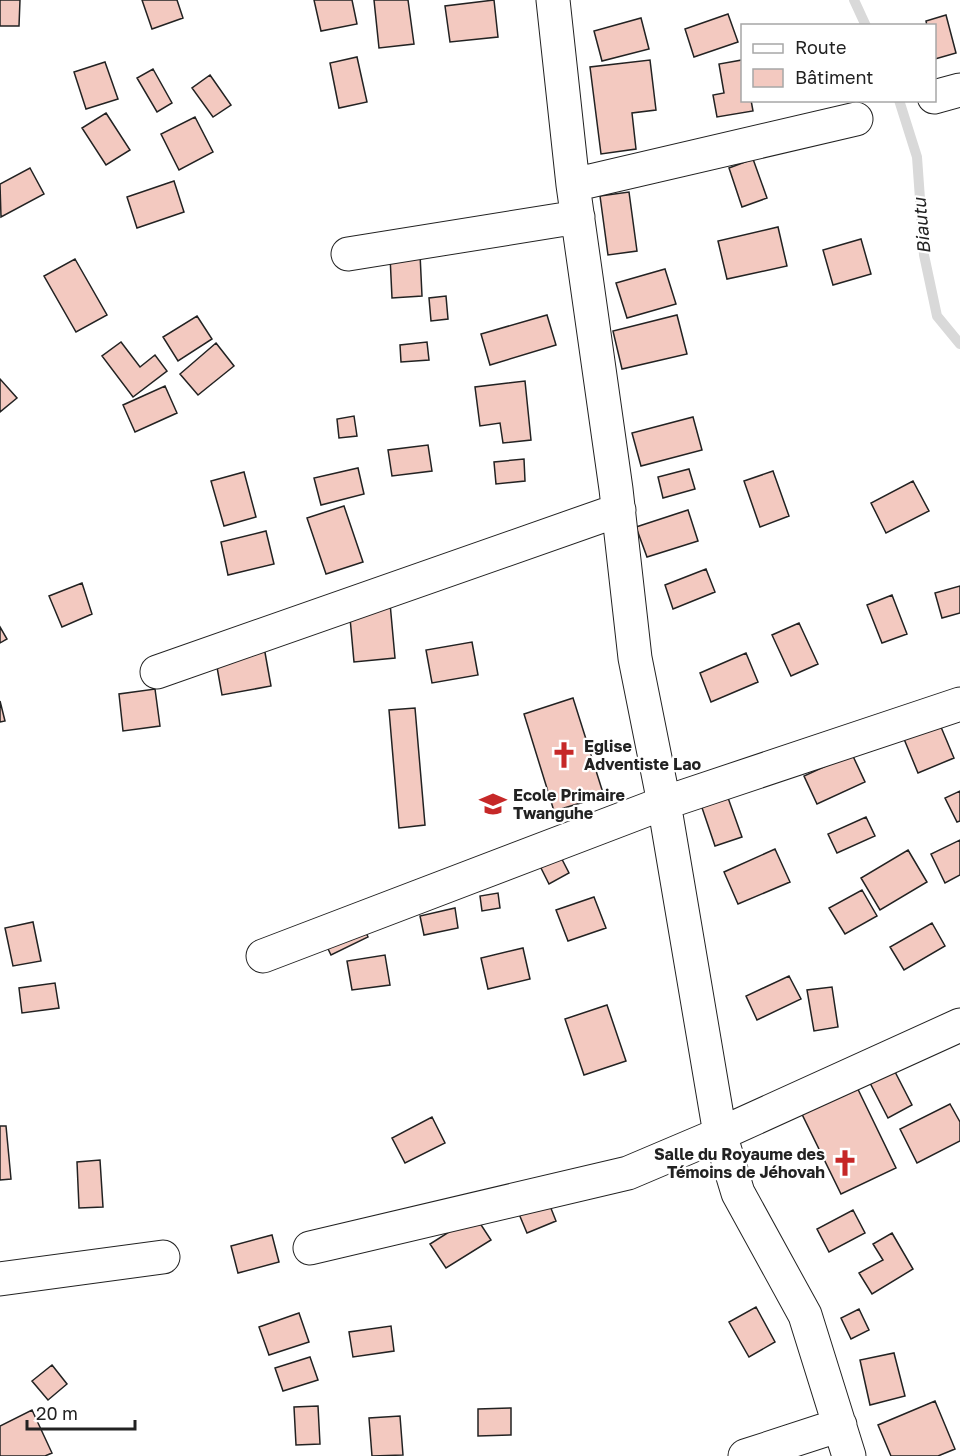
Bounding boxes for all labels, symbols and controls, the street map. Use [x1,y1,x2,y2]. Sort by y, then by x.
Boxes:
legend [741,24,936,102]
text: Route [795,36,846,58]
text: Bâtiment [795,66,874,88]
water label: Biautu [908,196,934,255]
place label: Eglise Adventiste Lao [584,736,702,774]
church icon: Eglise Adventiste Lao [549,740,579,770]
place label: Ecole Primaire Twanguhe [513,785,625,823]
school or university icon: Ecole Primaire Twanguhe [478,789,508,819]
place label: Salle du Royaume des Témoins de Jéhovah [654,1144,825,1182]
church icon: Salle du Royaume des Témoins de Jéhovah [830,1148,860,1178]
scale bar [27,1393,135,1431]
text: 20 m [36,1402,78,1424]

